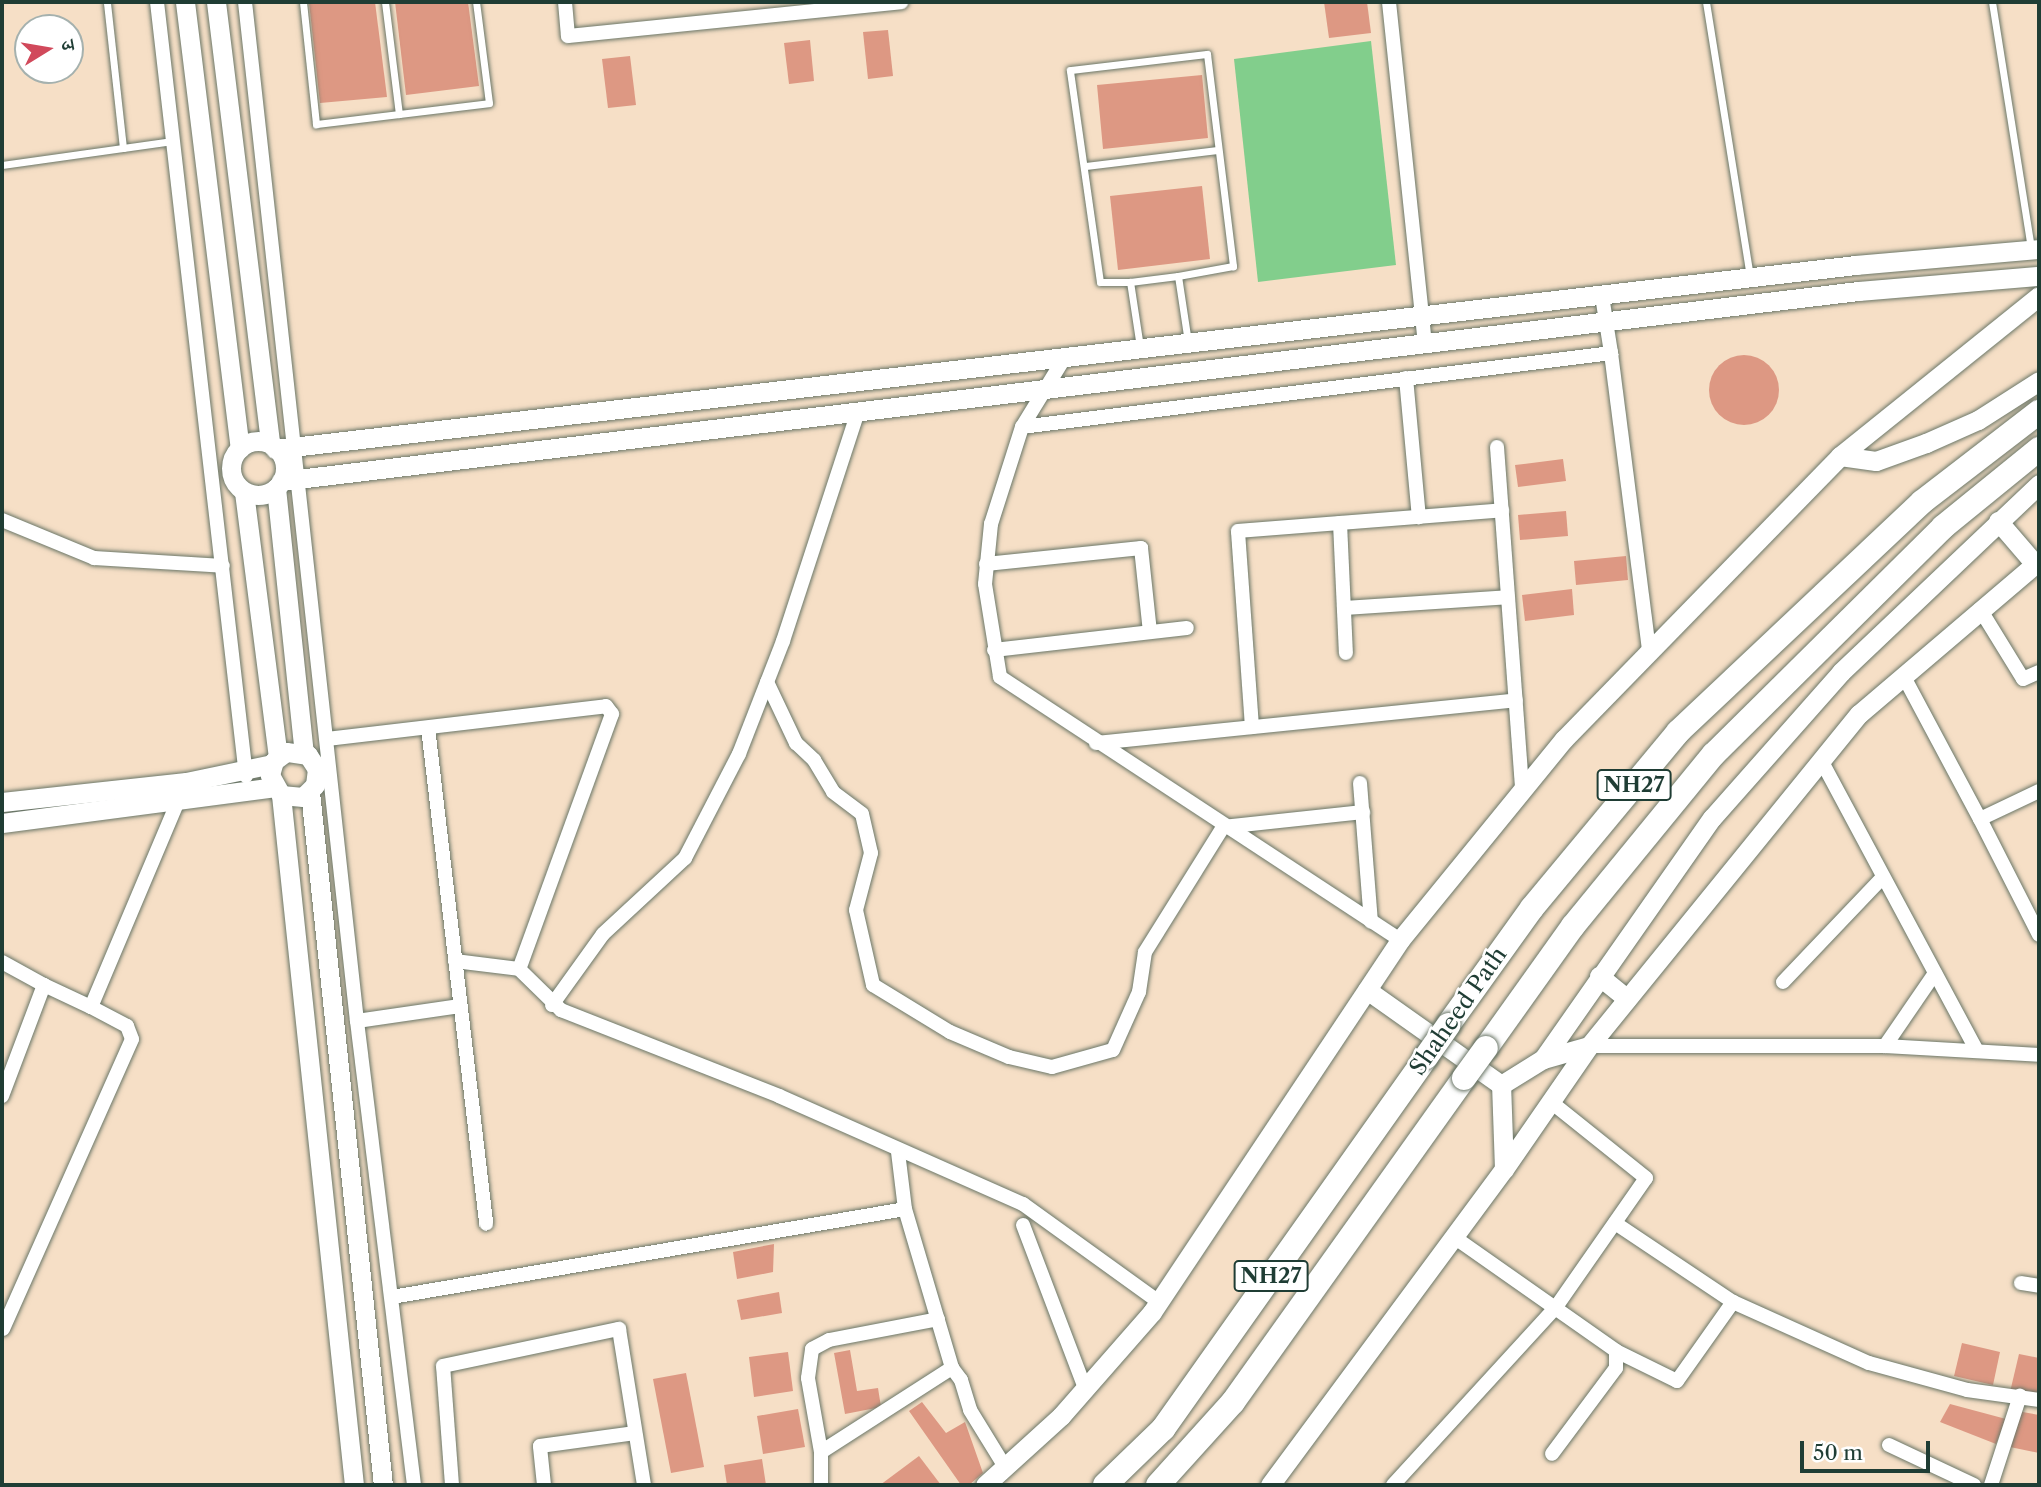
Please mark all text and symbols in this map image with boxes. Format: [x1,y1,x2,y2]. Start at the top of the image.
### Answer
north arrow [14,14,84,84]
text: उ [56,38,80,52]
road number: NH27 [1596,768,1672,802]
street label: Shaheed Path [1404,942,1512,1080]
road number: NH27 [1232,1258,1310,1294]
scale bar [1803,1428,1932,1472]
text: 50 m [1813,1440,1863,1465]

